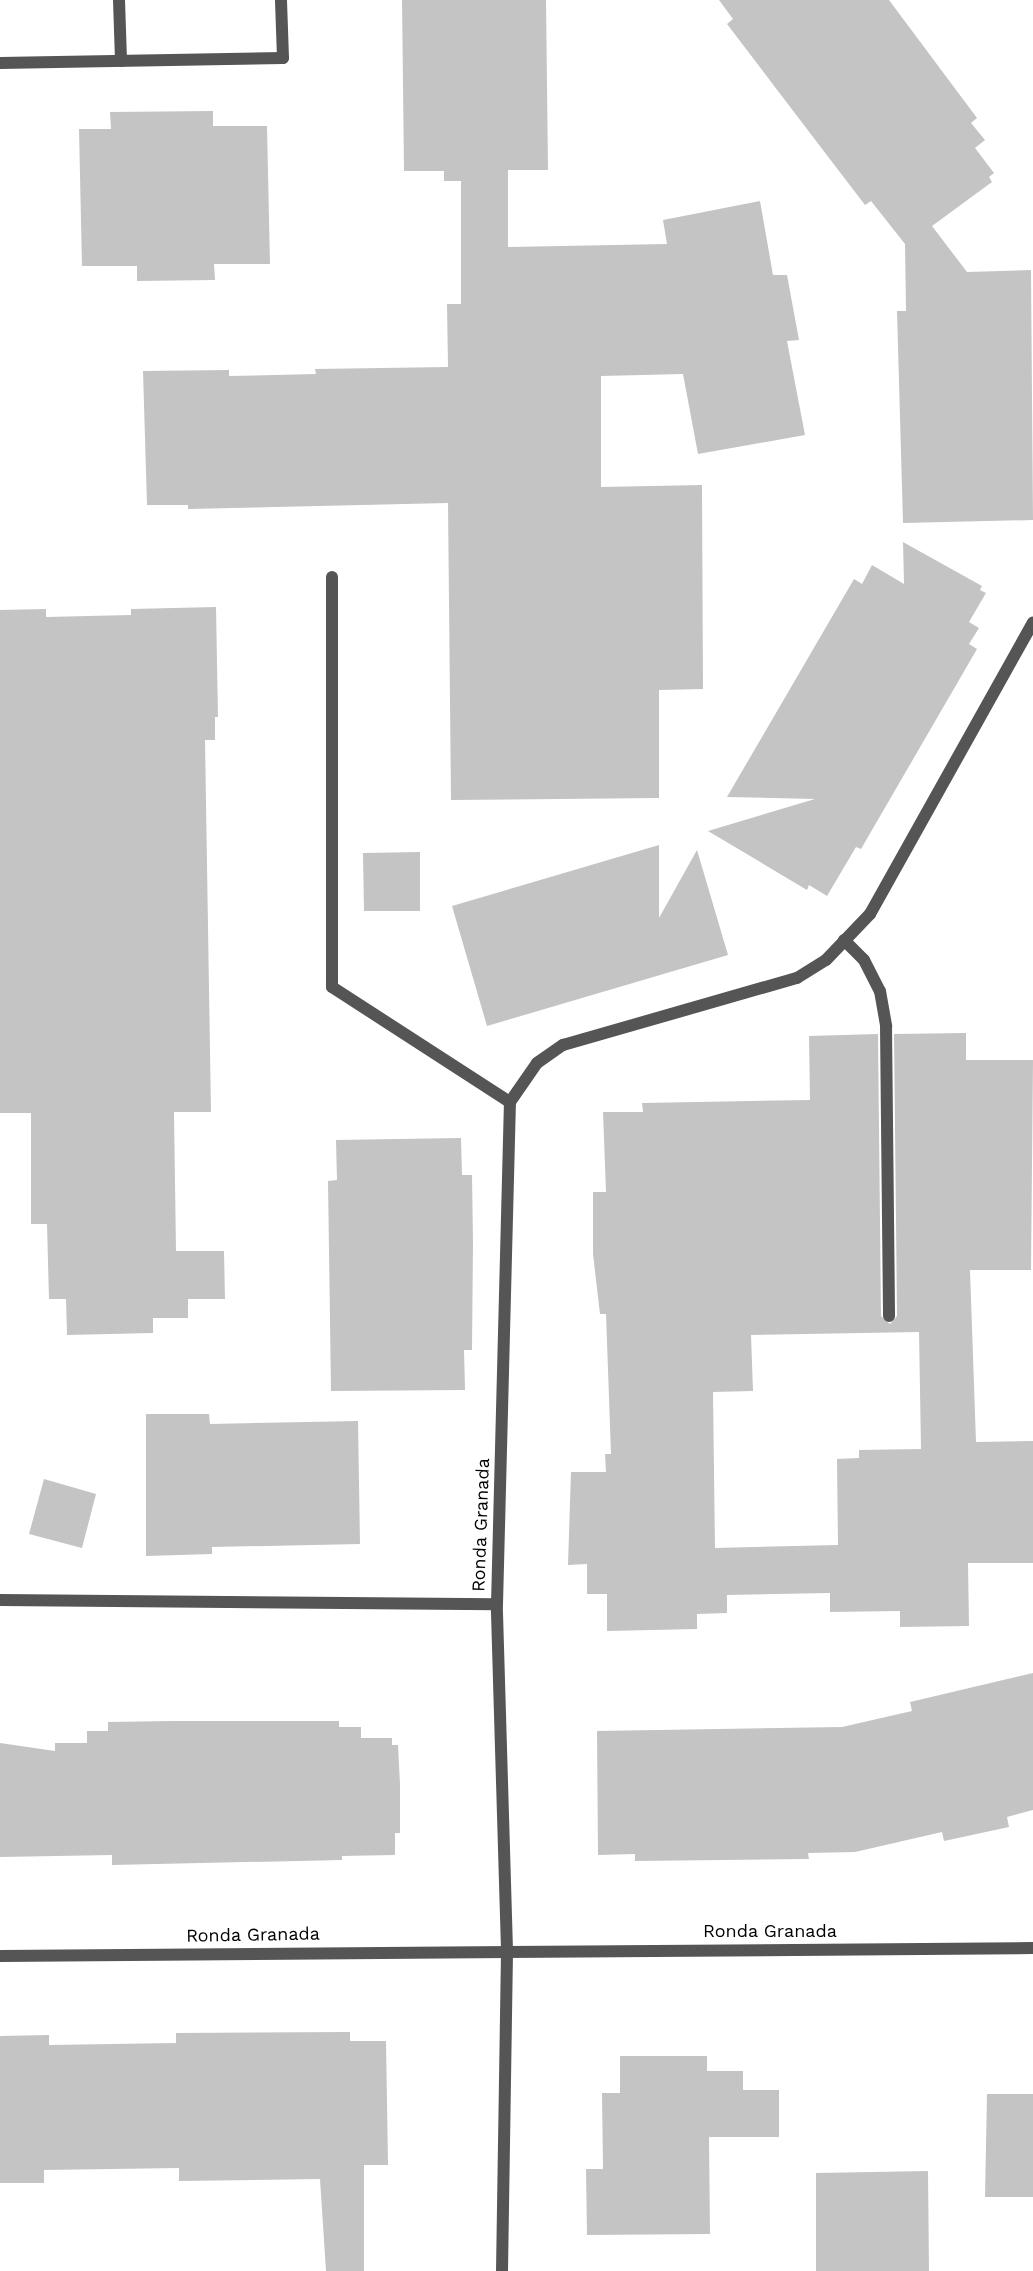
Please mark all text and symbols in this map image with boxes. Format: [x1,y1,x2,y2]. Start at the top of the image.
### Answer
street label: Ronda Granada [468,1457,494,1593]
street label: Ronda Granada [703,1920,837,1942]
street label: Ronda Granada [186,1923,320,1947]

